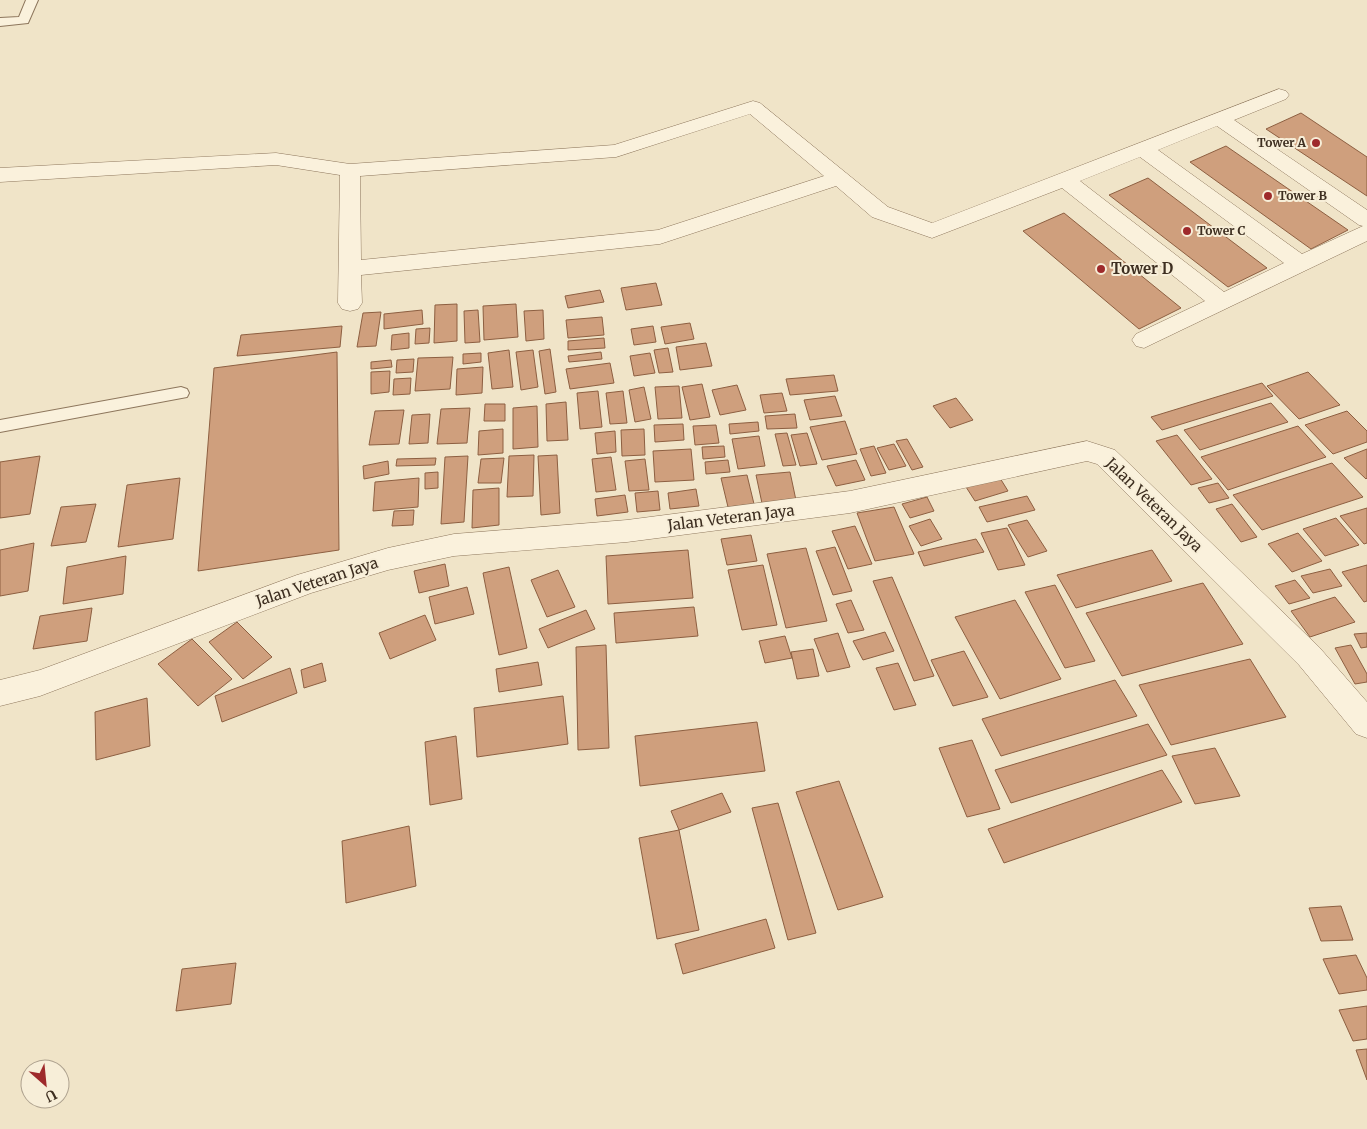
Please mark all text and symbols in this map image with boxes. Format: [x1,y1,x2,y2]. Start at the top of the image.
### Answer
place label: Tower A [1257,135,1307,150]
marker: Tower A [1310,137,1322,149]
place label: Tower B [1278,188,1328,203]
marker: Tower B [1262,190,1274,202]
place label: Tower C [1197,223,1246,238]
marker: Tower C [1181,225,1193,237]
place label: Tower D [1111,259,1173,278]
marker: Tower D [1095,263,1107,275]
street label: Jalan Veteran Jaya [1101,453,1207,556]
street label: Jalan Veteran Jaya [666,500,795,535]
street label: Jalan Veteran Jaya [252,553,380,611]
north arrow [20,1059,70,1109]
text: U [42,1085,60,1106]

